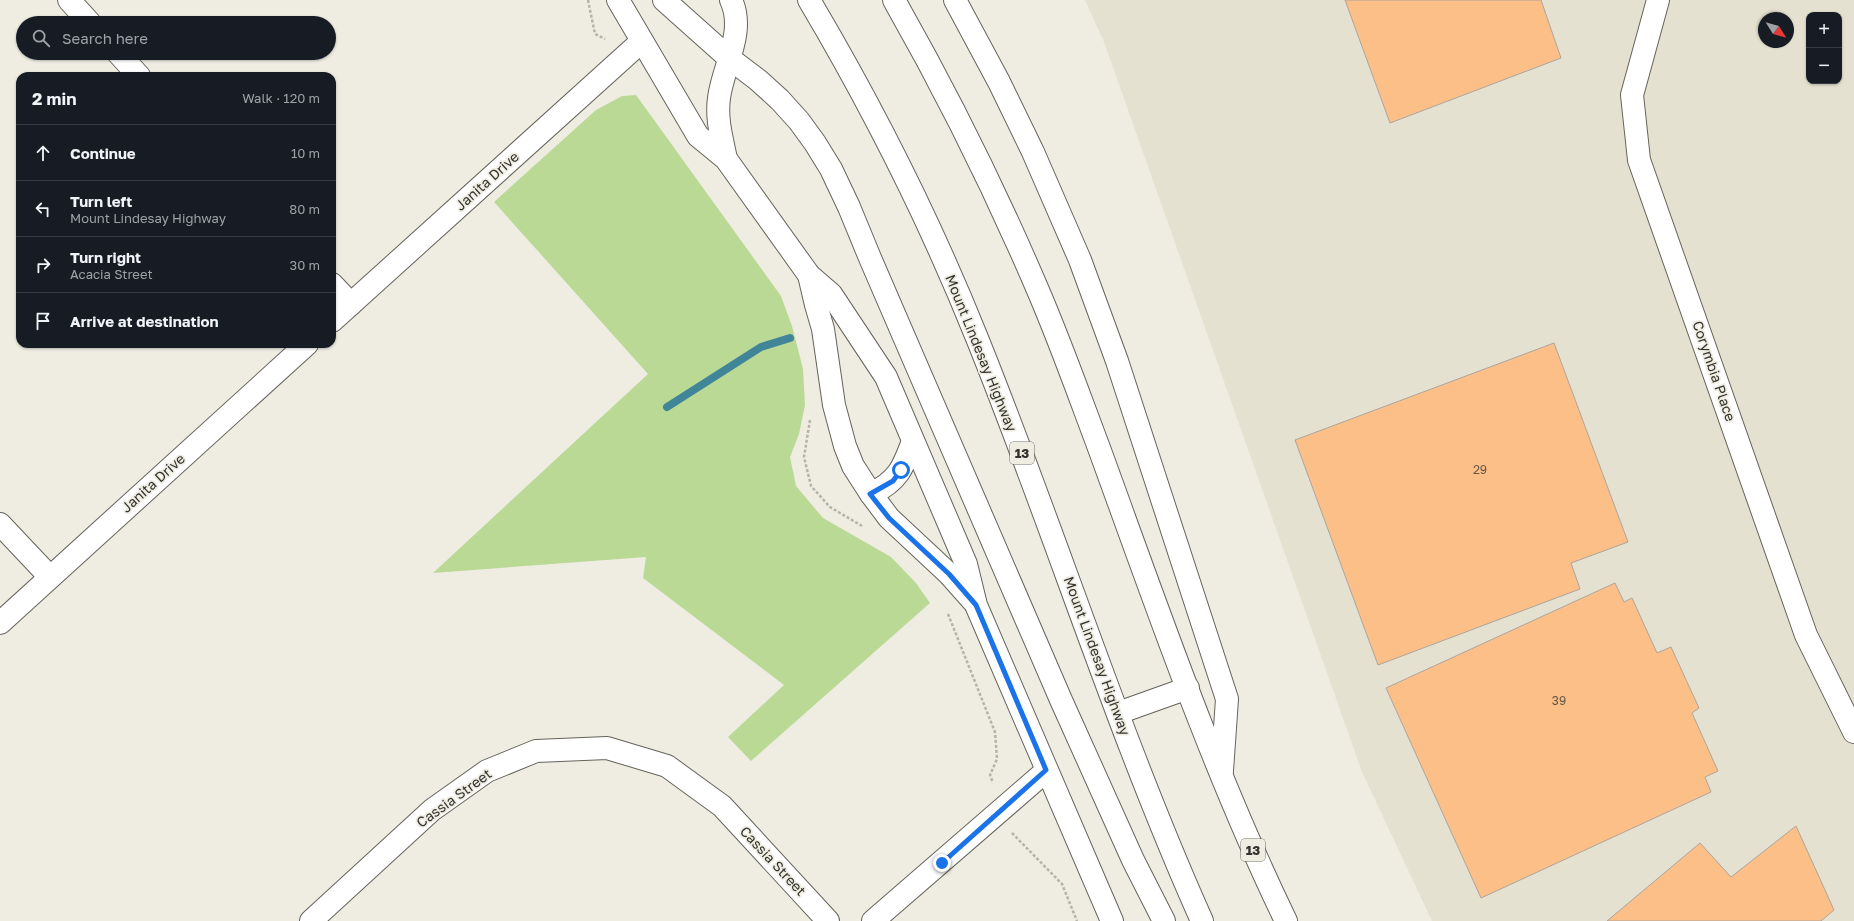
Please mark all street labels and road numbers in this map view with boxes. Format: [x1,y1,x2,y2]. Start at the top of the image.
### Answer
street label: Janita Drive [451,148,522,214]
street label: Mount Lindesay Highway [942,272,1021,434]
street label: Corymbia Place [1689,318,1740,423]
road number: 13 [1010,442,1034,464]
street label: Janita Drive [117,450,188,516]
street label: Mount Lindesay Highway [1061,574,1134,738]
street label: Cassia Street [413,765,495,831]
street label: Cassia Street [737,822,810,899]
road number: 13 [1241,839,1265,861]

